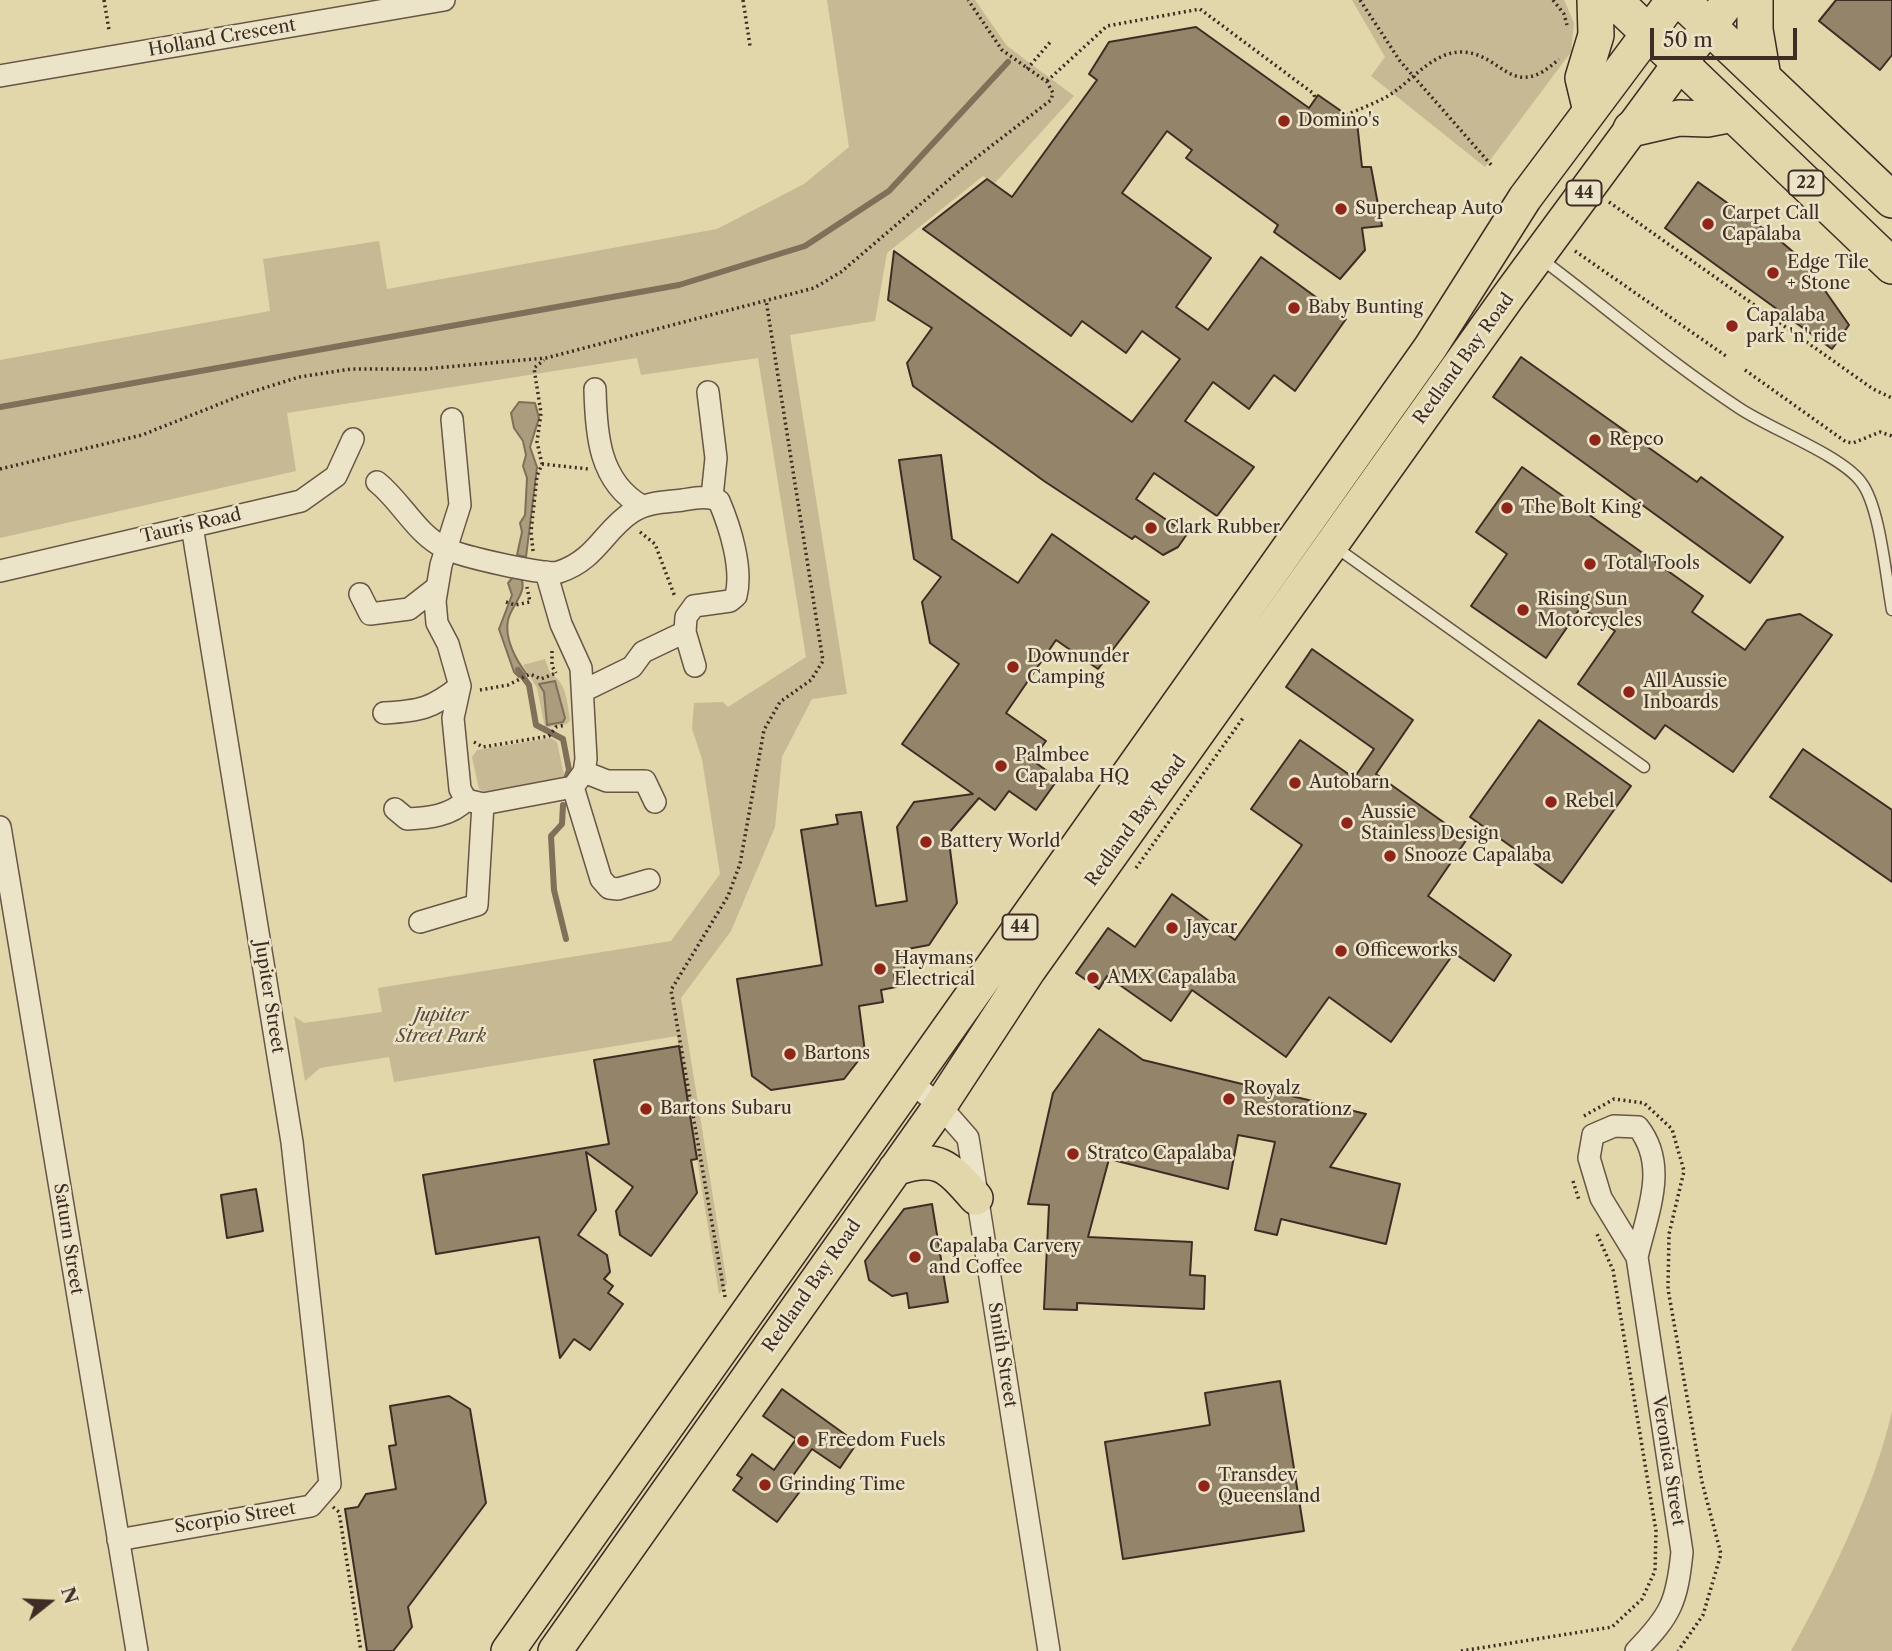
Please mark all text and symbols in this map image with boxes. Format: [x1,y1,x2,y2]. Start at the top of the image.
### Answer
street label: Holland Crescent [146,14,298,62]
scale bar [1654,14,1801,58]
text: 50 m [1663,27,1713,52]
place label: Domino's [1298,110,1379,132]
marker: Domino's [1276,113,1292,129]
road number: 22 [1788,170,1824,196]
road number: 44 [1566,181,1602,206]
place label: Supercheap Auto [1355,198,1503,220]
marker: Supercheap Auto [1333,201,1349,217]
place label: Carpet Call Capalaba [1722,203,1819,246]
marker: Carpet Call Capalaba [1700,216,1716,232]
place label: Edge Tile + Stone [1787,252,1869,294]
marker: Edge Tile + Stone [1765,265,1781,281]
street label: Redland Bay Road [1409,289,1519,429]
place label: Baby Bunting [1308,297,1423,319]
marker: Baby Bunting [1286,300,1302,316]
place label: Capalaba park 'n' ride [1746,305,1847,348]
marker: Capalaba park 'n' ride [1724,318,1740,334]
place label: Repco [1609,429,1664,451]
marker: Repco [1587,432,1603,448]
place label: The Bolt King [1521,497,1641,519]
marker: The Bolt King [1499,500,1515,516]
street label: Tauris Road [139,504,243,548]
place label: Clark Rubber [1165,517,1280,539]
marker: Clark Rubber [1143,520,1159,536]
place label: Total Tools [1604,553,1700,575]
marker: Total Tools [1582,556,1598,572]
place label: Rising Sun Motorcycles [1537,589,1642,632]
marker: Rising Sun Motorcycles [1515,602,1531,618]
place label: Downunder Camping [1027,646,1129,688]
marker: Downunder Camping [1005,659,1021,675]
place label: All Aussie Inboards [1643,671,1727,714]
marker: All Aussie Inboards [1621,684,1637,700]
place label: Palmbee Capalaba HQ [1015,745,1129,788]
street label: Redland Bay Road [1081,751,1191,891]
marker: Palmbee Capalaba HQ [993,758,1009,774]
place label: Autobarn [1309,772,1390,794]
marker: Autobarn [1287,775,1303,791]
place label: Rebel [1565,791,1614,813]
marker: Rebel [1543,794,1559,810]
place label: Aussie Stainless Design [1361,802,1499,844]
marker: Aussie Stainless Design [1339,815,1355,831]
place label: Battery World [940,831,1060,853]
marker: Battery World [918,834,934,850]
place label: Snooze Capalaba [1404,845,1551,867]
marker: Snooze Capalaba [1382,848,1398,864]
road number: 44 [1002,914,1038,939]
place label: Jaycar [1186,917,1237,939]
marker: Jaycar [1164,920,1180,936]
street label: Jupiter Street [249,939,289,1055]
place label: Officeworks [1355,940,1458,962]
marker: Officeworks [1333,943,1349,959]
place label: Haymans Electrical [894,948,975,990]
marker: Haymans Electrical [872,961,888,977]
place label: AMX Capalaba [1107,967,1237,989]
marker: AMX Capalaba [1085,970,1101,986]
park label: Jupiter Street Park [396,1005,486,1048]
place label: Bartons [804,1043,870,1065]
marker: Bartons [782,1046,798,1062]
place label: Royalz Restorationz [1243,1078,1352,1120]
marker: Royalz Restorationz [1221,1091,1237,1107]
place label: Bartons Subaru [660,1098,792,1120]
marker: Bartons Subaru [638,1101,654,1117]
place label: Stratco Capalaba [1087,1143,1232,1165]
marker: Stratco Capalaba [1065,1146,1081,1162]
street label: Saturn Street [49,1182,87,1296]
street label: Redland Bay Road [758,1216,866,1356]
place label: Capalaba Carvery and Coffee [929,1236,1081,1278]
marker: Capalaba Carvery and Coffee [907,1249,923,1265]
street label: Smith Street [983,1301,1021,1409]
street label: Veronica Street [1647,1394,1689,1528]
place label: Freedom Fuels [817,1430,946,1452]
marker: Freedom Fuels [795,1433,811,1449]
place label: Transdev Queensland [1218,1465,1320,1508]
place label: Grinding Time [779,1474,905,1496]
marker: Grinding Time [757,1477,773,1493]
marker: Transdev Queensland [1196,1478,1212,1494]
street label: Scorpio Street [173,1498,297,1538]
north arrow [14,1567,84,1637]
text: N [56,1584,83,1607]

